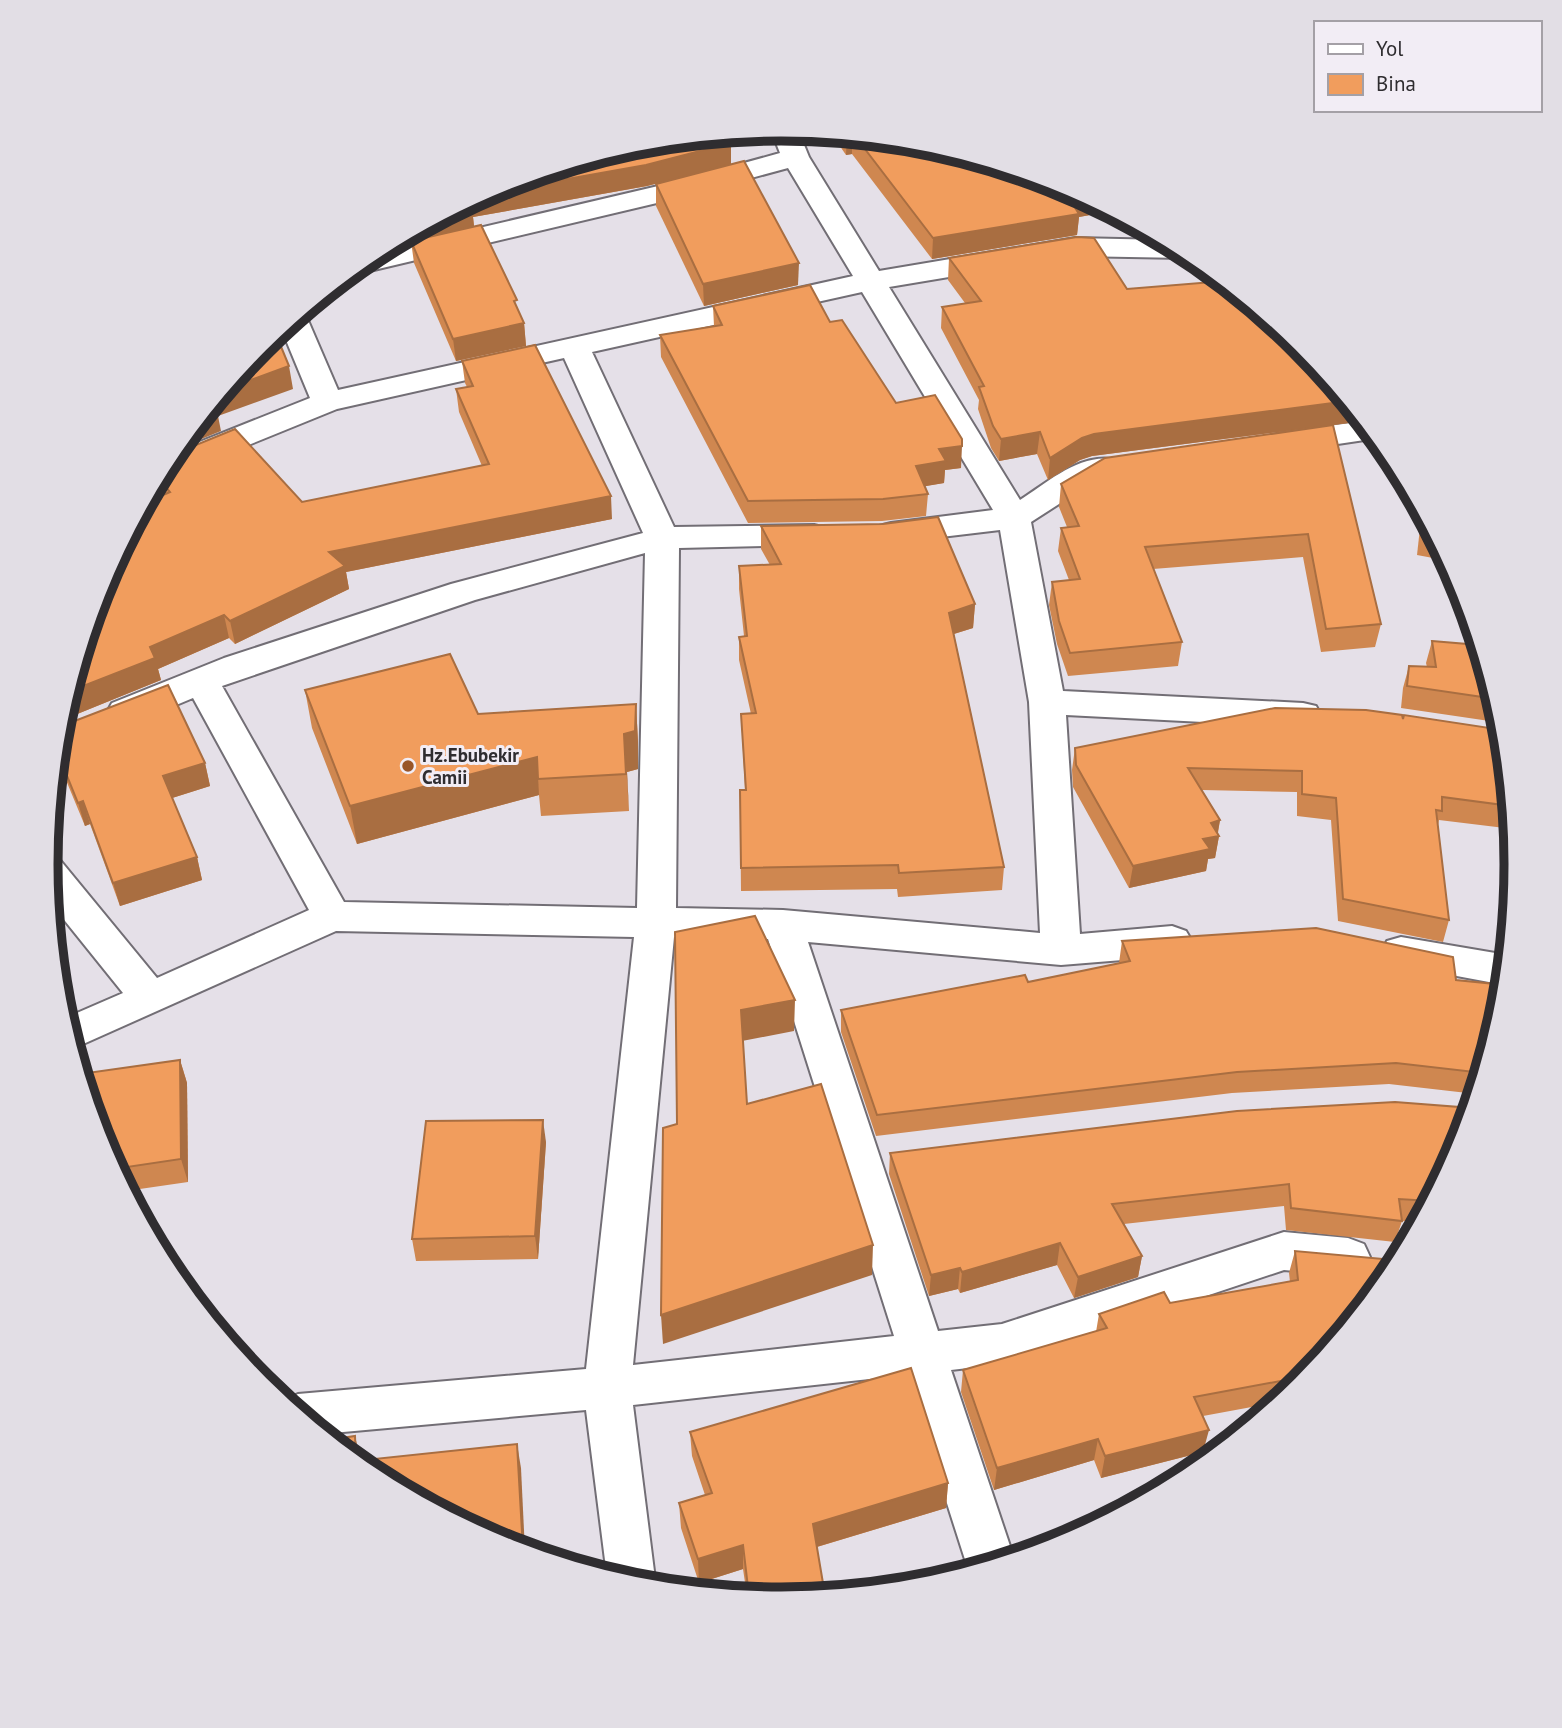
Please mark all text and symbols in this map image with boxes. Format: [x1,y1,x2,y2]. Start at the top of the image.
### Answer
legend [1314,21,1541,112]
text: Yol [1376,35,1403,62]
text: Bina [1376,70,1416,97]
place label: Hz.Ebubekir Camii [422,743,519,789]
marker: Hz.Ebubekir Camii [400,758,416,774]

